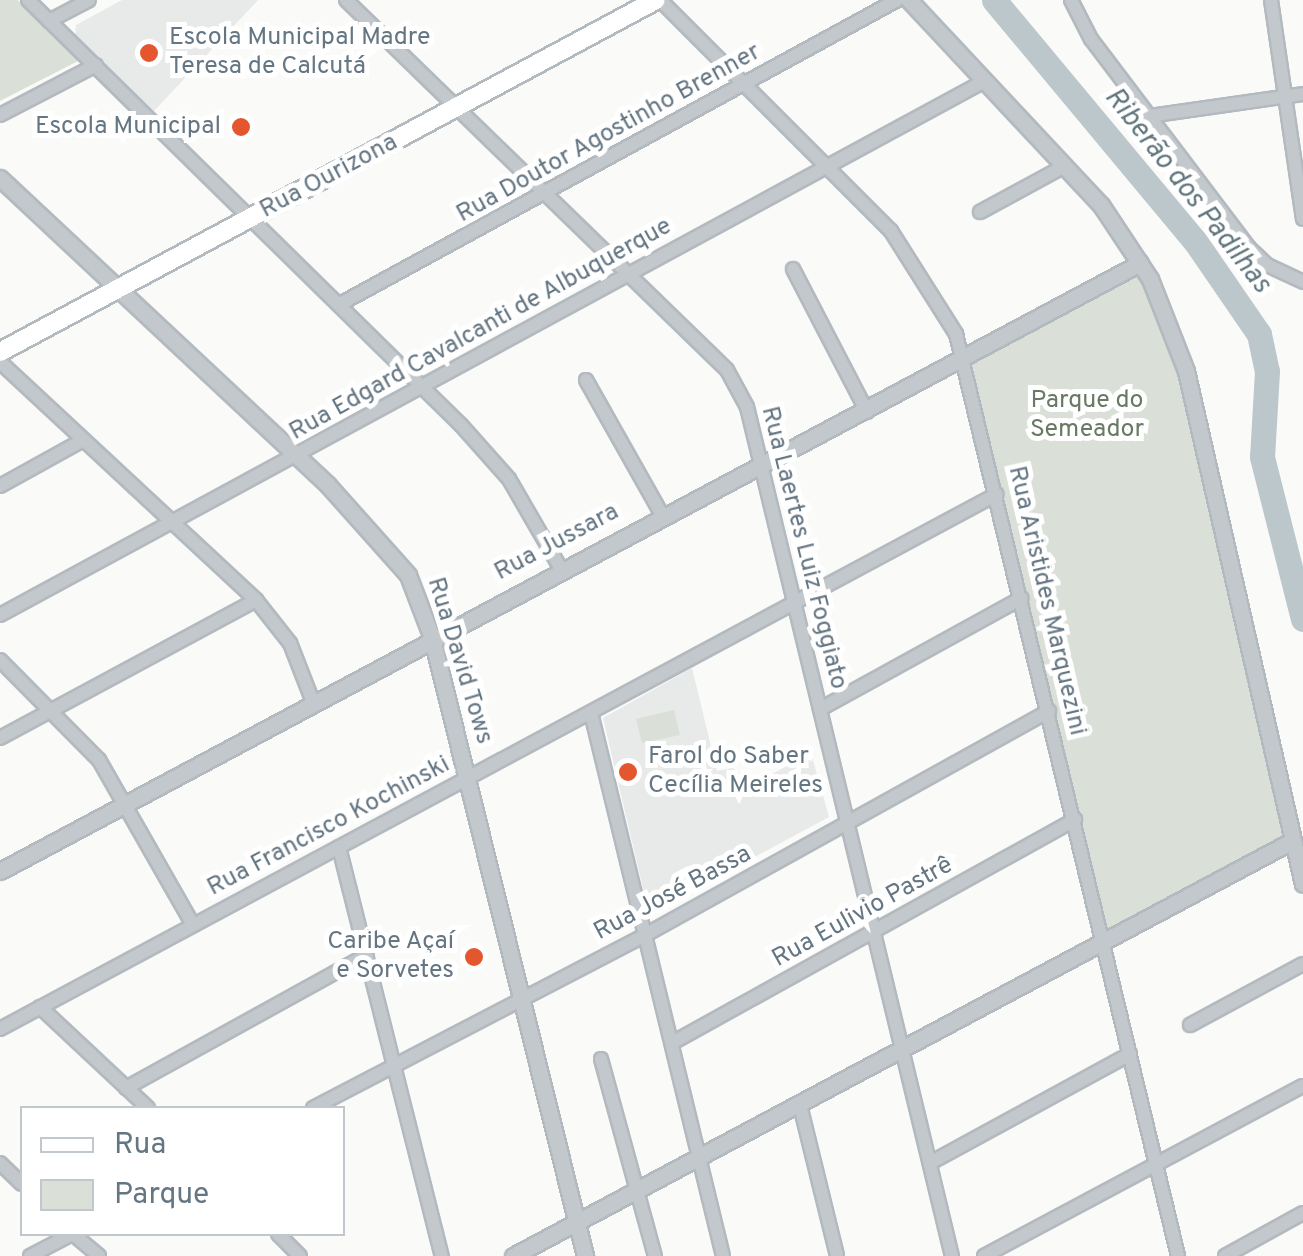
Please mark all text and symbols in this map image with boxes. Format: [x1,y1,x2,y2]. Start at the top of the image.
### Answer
place label: Escola Municipal Madre Teresa de Calcutá [169,24,430,83]
street label: Rua Doutor Agostinho Brenner [451,37,767,231]
marker: Escola Municipal Madre Teresa de Calcutá [138,42,160,64]
water label: Riberão dos Padilhas [1096,82,1278,300]
place label: Escola Municipal [35,112,221,142]
marker: Escola Municipal [230,116,252,138]
street label: Rua Ourizona [255,128,403,226]
street label: Rua Edgard Cavalcanti de Albuquerque [284,212,678,448]
park label: Parque do Semeador [1030,387,1144,446]
street label: Rua Laertes Luiz Foggiato [753,403,853,693]
street label: Rua Aristides Marquezini [1000,463,1092,739]
street label: Rua Jussara [490,498,624,588]
street label: Rua David Tows [419,574,499,748]
place label: Farol do Saber Cecília Meireles [648,743,823,802]
street label: Rua Francisco Kochinski [203,750,455,904]
marker: Farol do Saber Cecília Meireles [617,761,639,783]
street label: Rua José Bassa [589,840,757,948]
street label: Rua Eulivio Pastrê [767,851,959,975]
place label: Caribe Açaí e Sorvetes [326,928,454,987]
marker: Caribe Açaí e Sorvetes [463,946,485,968]
legend [20,1106,345,1236]
text: Rua [114,1127,166,1164]
text: Parque [114,1177,209,1214]

